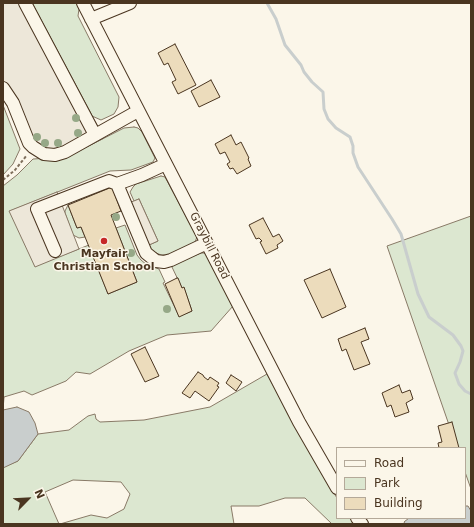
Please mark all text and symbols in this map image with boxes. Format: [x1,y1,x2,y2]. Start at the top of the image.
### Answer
street label: Graybill Road [186,210,232,282]
marker: Mayfair Christian School [99,236,109,246]
place label: Mayfair Christian School [54,247,154,273]
legend [336,447,466,519]
text: Road [374,456,404,470]
text: Park [374,476,400,490]
north arrow [8,479,48,519]
text: N [32,487,47,501]
text: Building [374,496,423,510]

